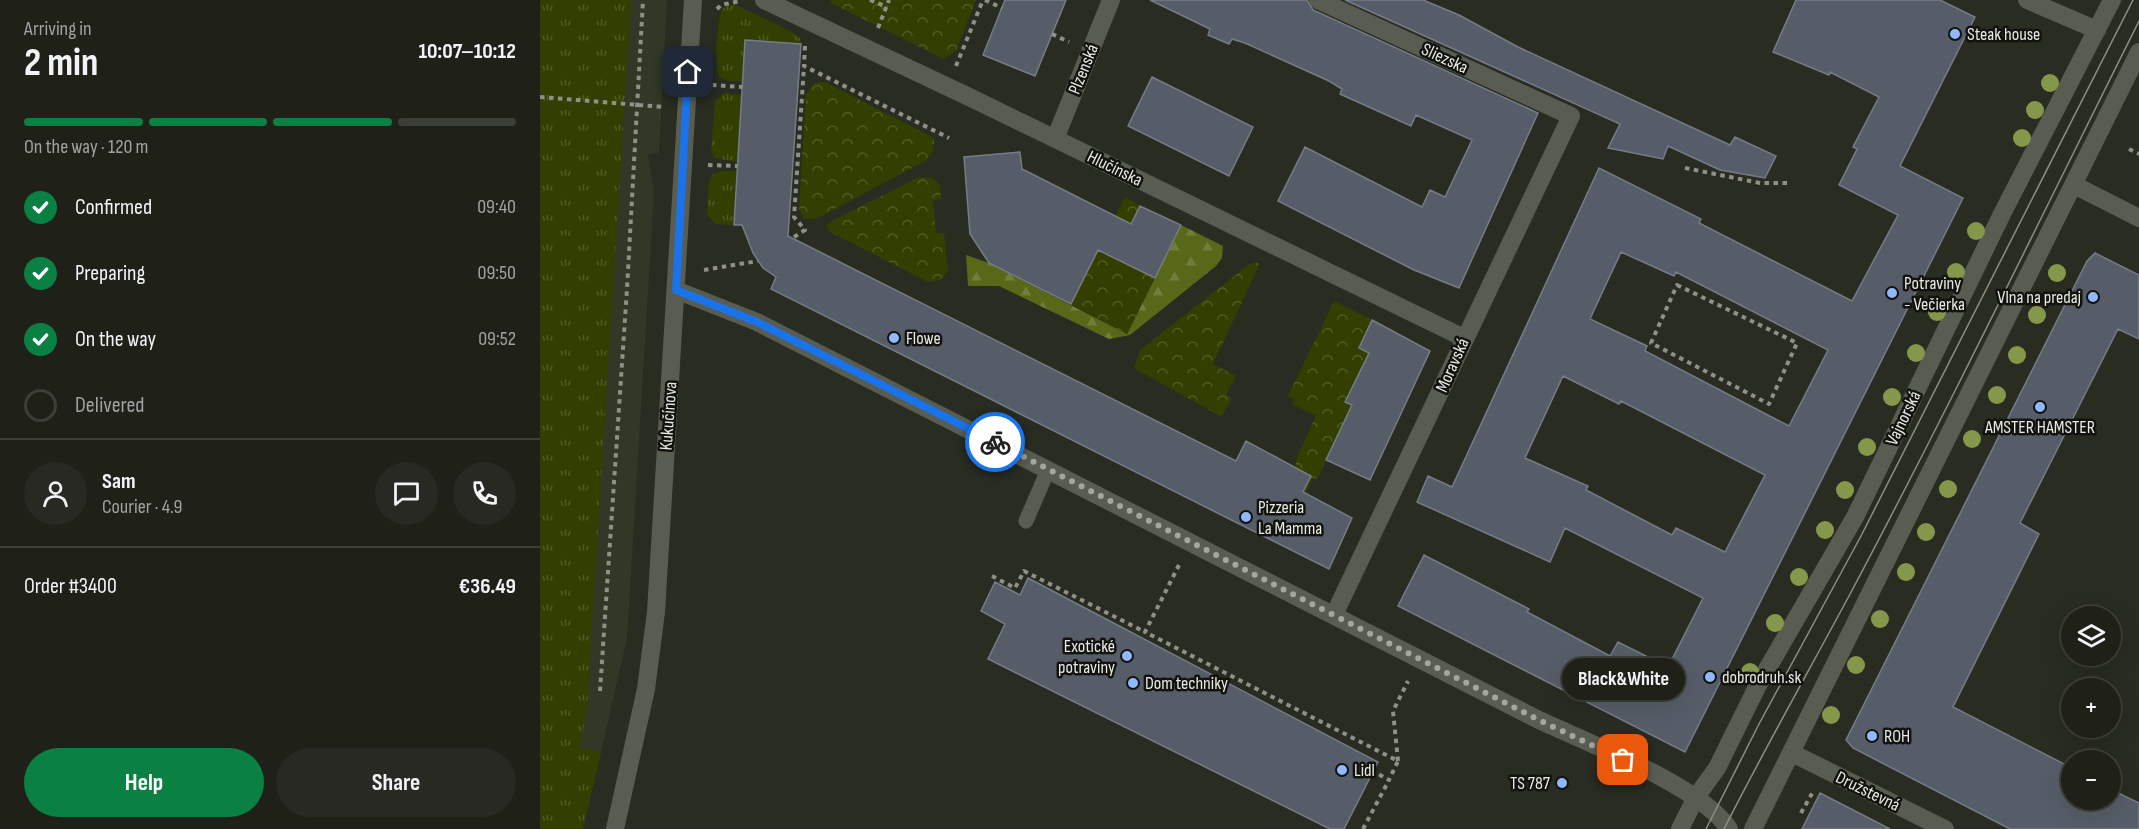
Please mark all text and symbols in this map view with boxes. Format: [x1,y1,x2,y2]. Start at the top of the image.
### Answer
text: Arriving in [24,17,92,41]
place label: Steak house [1967,24,2040,45]
marker: Steak house [1948,27,1962,41]
text: 10:07–10:12 [418,38,516,65]
street label: Sliezska [1418,39,1471,78]
text: 2 min [24,40,98,87]
street label: Plzenská [1064,41,1103,97]
pin [662,46,713,97]
icon: home [671,55,704,88]
text: On the way · 120 m [24,135,148,159]
street label: Hlučínska [1084,146,1146,191]
icon: check [24,191,57,224]
text: Confirmed [75,194,152,221]
text: 09:40 [477,195,516,219]
icon: check [24,257,57,290]
text: Preparing [75,260,145,287]
text: 09:50 [478,261,516,285]
place label: Potraviny - Večierka [1904,273,1965,315]
marker: Potraviny - Večierka [1885,286,1899,300]
place label: Vlna na predaj [1997,287,2081,308]
marker: Vlna na predaj [2086,290,2100,304]
icon: check [24,323,57,356]
text: On the way [75,326,156,353]
text: 09:52 [478,327,516,351]
place label: Flowe [906,328,941,349]
marker: Flowe [887,331,901,345]
street label: Moravská [1431,335,1474,396]
street label: Kukučínova [656,381,681,451]
street label: Vajnorská [1881,387,1926,449]
text: Delivered [75,392,144,419]
marker: AMSTER HAMSTER [2033,400,2047,414]
courier [965,412,1025,472]
place label: AMSTER HAMSTER [1984,417,2095,438]
icon: bike [979,426,1012,459]
button: person [24,462,87,525]
button: chat [375,462,438,525]
button: phone [453,462,516,525]
text: Sam [102,468,136,495]
text: Courier · 4.9 [102,495,182,519]
place label: Pizzeria La Mamma [1258,497,1322,539]
marker: Pizzeria La Mamma [1239,510,1253,524]
text: Order #3400 [24,573,117,600]
text: €36.49 [459,573,516,600]
map controls [2061,606,2121,810]
button: layers [2061,606,2121,666]
place label: Exotické potraviny [1058,636,1115,678]
marker: Exotické potraviny [1120,649,1134,663]
callout: Black&White [1562,658,1684,700]
text: Black&White [1578,667,1669,691]
place label: dobrodruh.sk [1722,667,1802,688]
marker: dobrodruh.sk [1703,670,1717,684]
place label: Dom techniky [1145,673,1228,694]
marker: Dom techniky [1126,676,1140,690]
button: + [2061,678,2121,738]
place label: ROH [1884,726,1910,747]
marker: ROH [1865,729,1879,743]
pin [1597,734,1648,785]
icon: bag [1606,743,1639,776]
button: Help [24,748,264,817]
button: Share [276,748,516,817]
button: − [2061,750,2121,810]
place label: Lidl [1354,760,1375,781]
marker: Lidl [1335,763,1349,777]
street label: Družstevná [1832,767,1903,816]
place label: TS 787 [1510,773,1551,794]
marker: TS 787 [1555,776,1569,790]

